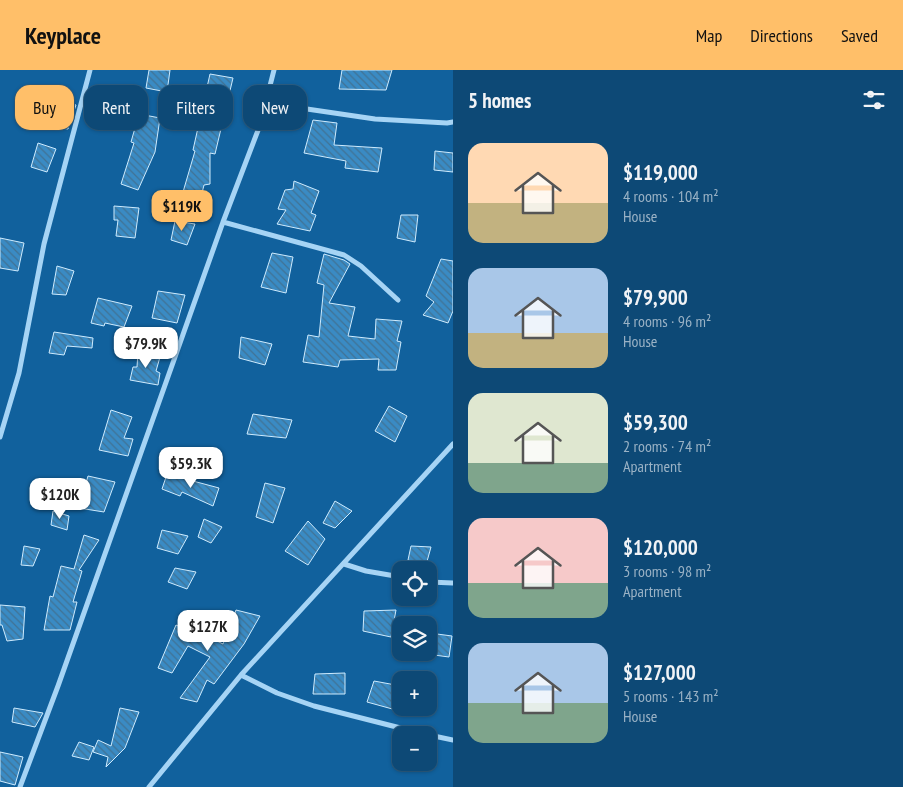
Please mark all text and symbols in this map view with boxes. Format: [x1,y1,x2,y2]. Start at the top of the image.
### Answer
text: Keyplace [25,20,101,51]
text: Map [696,24,722,47]
text: Directions [750,24,813,47]
text: Saved [841,24,878,47]
chip: Buy [15,85,74,130]
chip: Rent [84,85,148,130]
chip: Filters [158,85,233,130]
chip: New [243,85,307,130]
icon: filters [860,86,888,114]
text: 5 homes [468,87,531,114]
text: $119,000 [623,159,698,186]
icon: home [508,163,568,223]
text: 4 rooms · 104 m² [623,186,719,206]
pin: $119K [147,190,217,232]
text: $119K [163,196,201,216]
text: House [623,206,657,226]
text: $79,900 [623,284,688,311]
icon: home [508,288,568,348]
text: 4 rooms · 96 m² [623,311,711,331]
pin: $79.9K [105,326,187,369]
text: House [623,331,657,351]
text: $79.9K [125,333,167,353]
text: $59,300 [623,409,688,436]
icon: home [508,413,568,473]
text: 2 rooms · 74 m² [623,436,711,456]
pin: $59.3K [150,446,232,489]
text: $59.3K [170,453,212,473]
text: Apartment [623,456,682,476]
pin: $120K [25,478,95,520]
text: $120K [41,484,79,504]
text: $120,000 [623,534,698,561]
icon: home [508,538,568,598]
map controls [392,561,437,771]
button: locate [392,561,437,606]
text: 3 rooms · 98 m² [623,561,711,581]
text: Apartment [623,581,682,601]
pin: $127K [173,610,243,652]
text: $127K [189,616,227,636]
button: layers [392,616,437,661]
text: $127,000 [623,659,696,686]
icon: home [508,663,568,723]
button: + [392,671,437,716]
text: 5 rooms · 143 m² [623,686,719,706]
text: House [623,706,657,726]
button: − [392,726,437,771]

